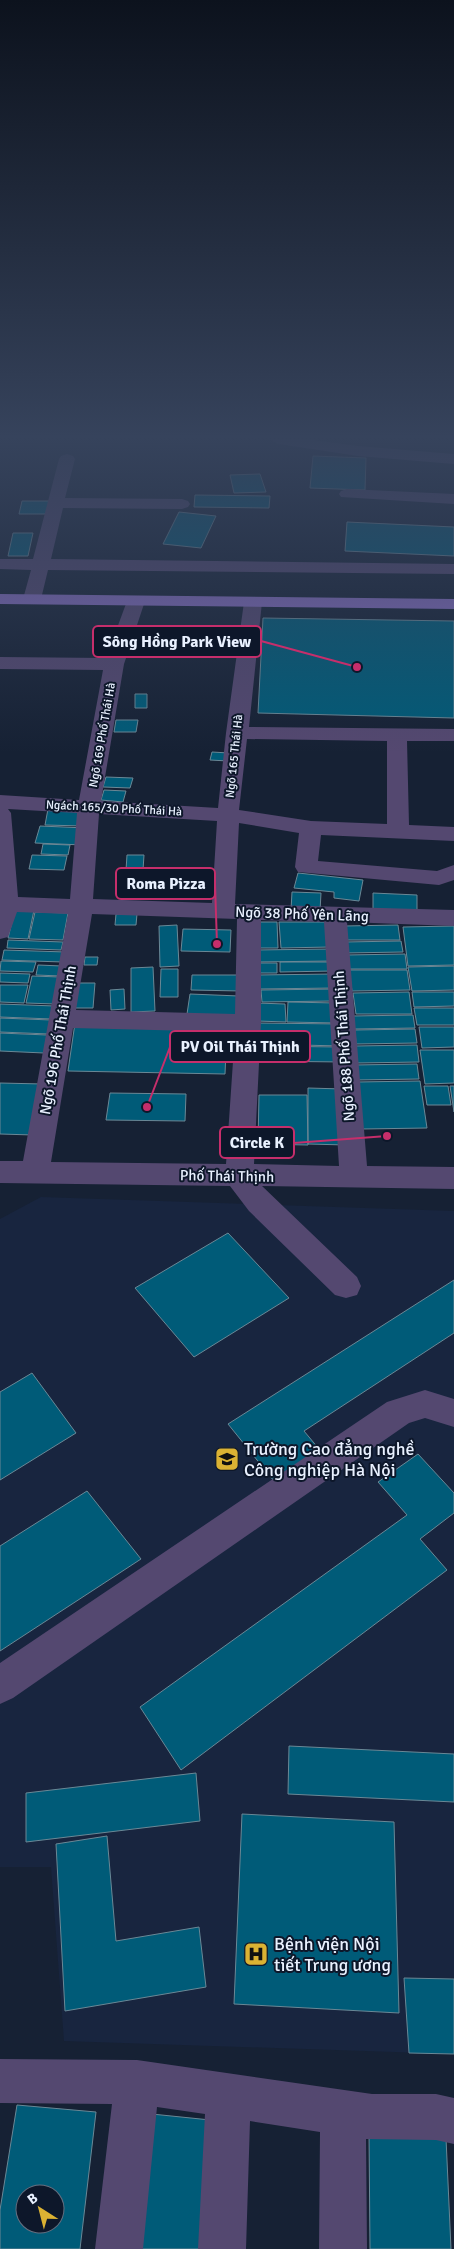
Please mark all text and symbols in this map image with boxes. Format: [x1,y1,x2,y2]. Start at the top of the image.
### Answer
callout: Sông Hồng Park View [93,626,261,657]
text: Sông Hồng Park View [103,632,252,652]
street label: Ngõ 169 Phố Thái Hà [86,681,119,789]
street label: Ngõ 165 Thái Hà [223,713,246,799]
street label: Ngách 165/30 Phố Thái Hà [46,797,182,820]
callout: Roma Pizza [116,868,215,899]
text: Roma Pizza [126,874,206,894]
street label: Ngõ 38 Phố Yên Lãng [235,903,369,925]
street label: Ngõ 196 Phố Thái Thịnh [36,964,80,1116]
street label: Ngõ 188 Phố Thái Thịnh [330,970,358,1122]
callout: PV Oil Thái Thịnh [170,1031,310,1062]
text: PV Oil Thái Thịnh [180,1037,300,1057]
callout: Circle K [220,1127,294,1158]
text: Circle K [230,1133,284,1153]
street label: Phố Thái Thịnh [180,1166,274,1186]
place label: Trường Cao đẳng nghề Công nghiệp Hà Nội [244,1438,414,1481]
school or university icon: Trường Cao đẳng nghề Công nghiệp Hà Nội [214,1446,240,1472]
place label: Bệnh viện Nội tiết Trung ương [274,1933,391,1976]
hospital icon: Bệnh viện Nội tiết Trung ương [243,1941,269,1967]
north arrow [15,2184,65,2234]
text: B [24,2189,41,2208]

